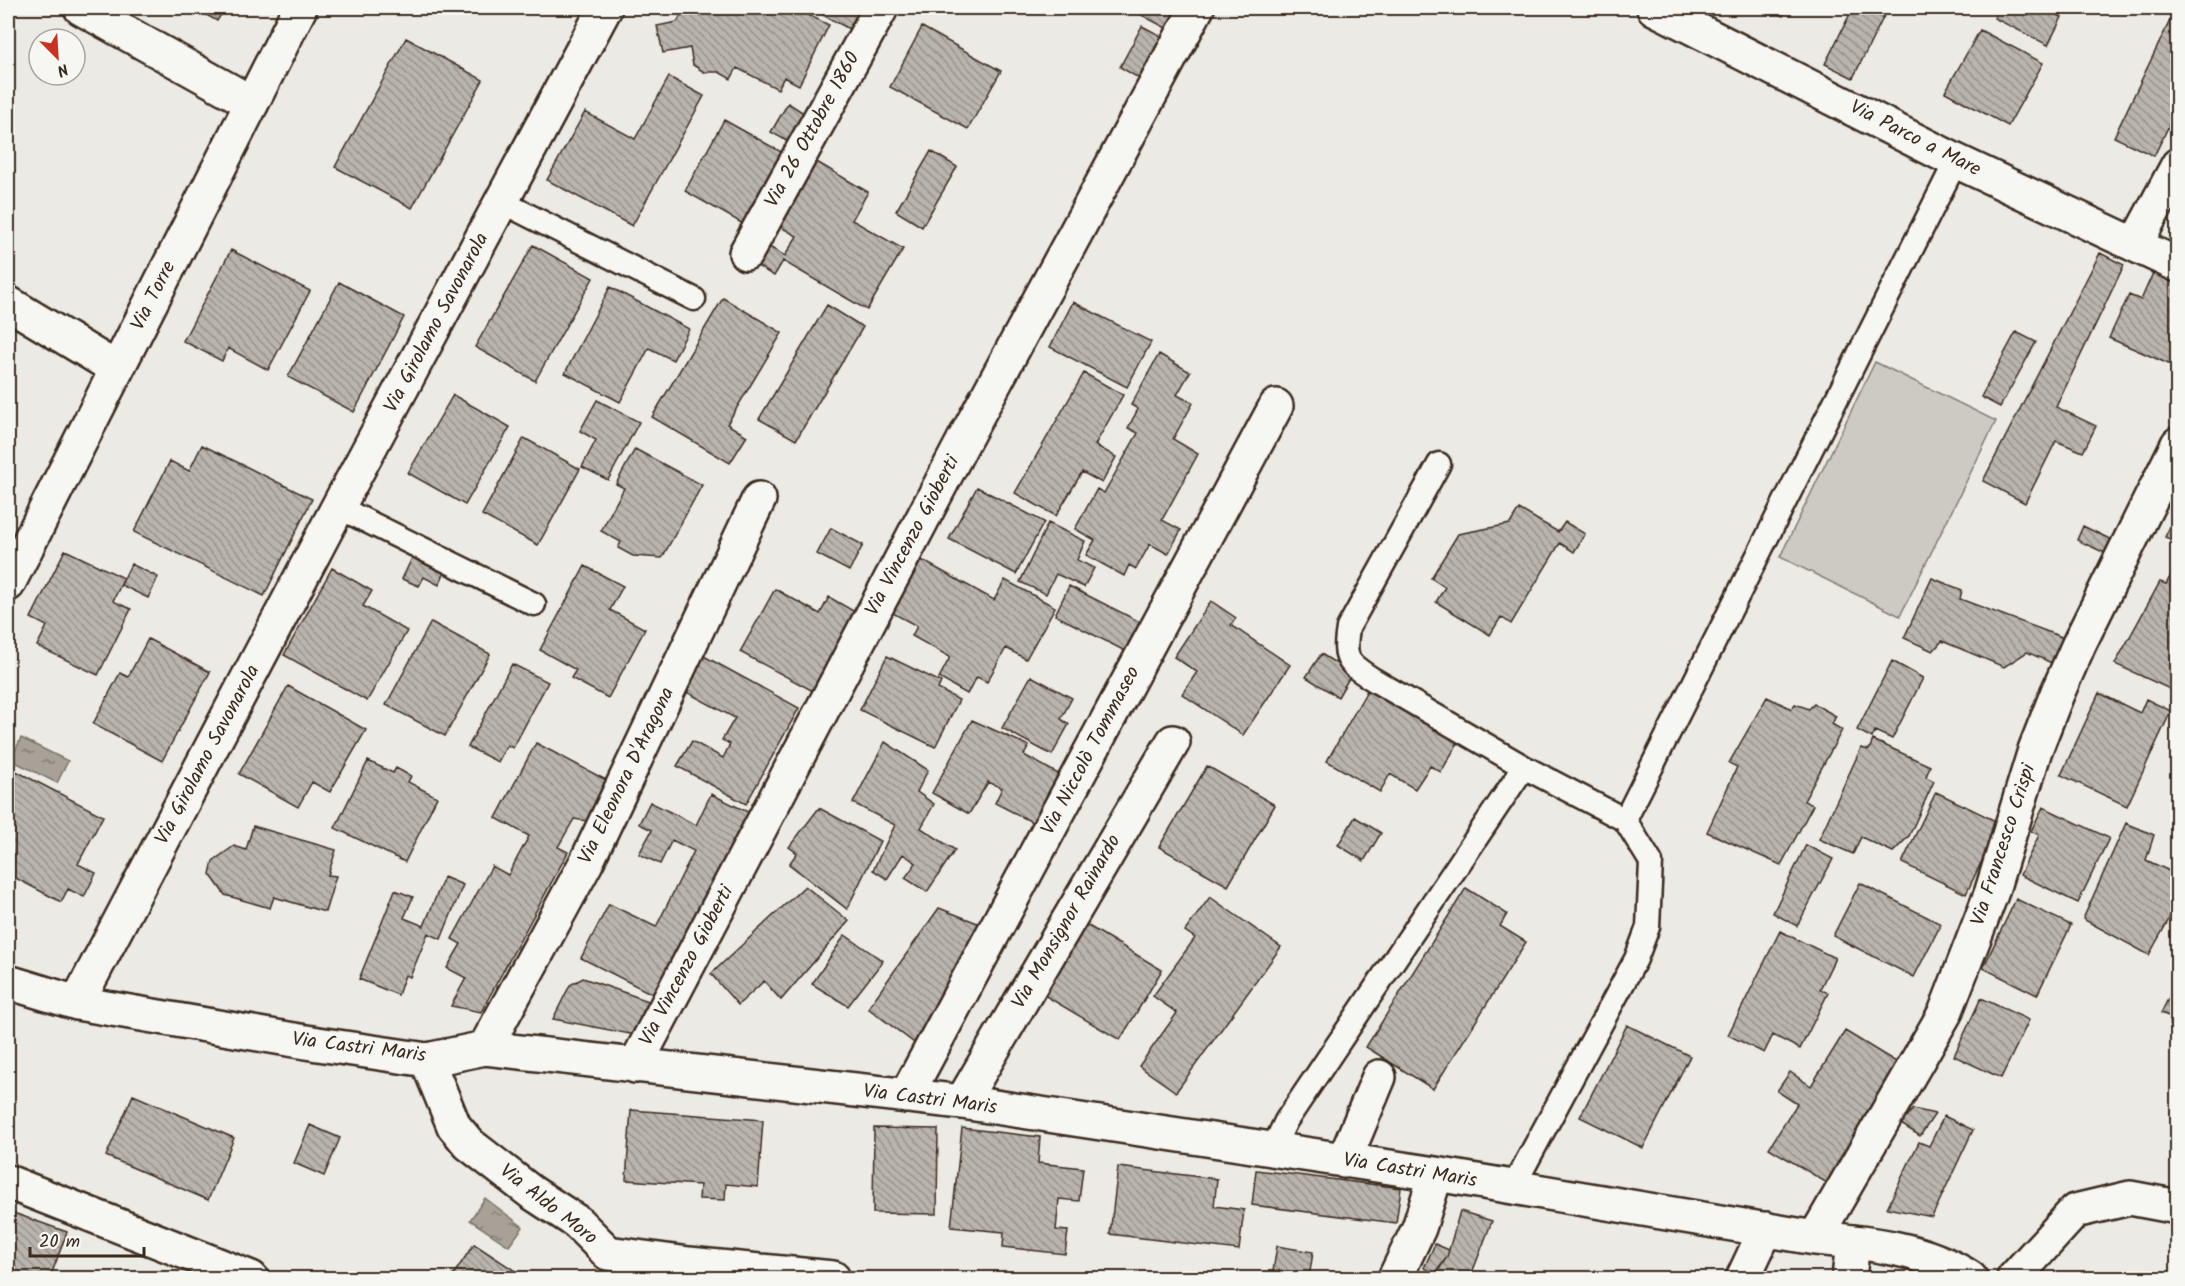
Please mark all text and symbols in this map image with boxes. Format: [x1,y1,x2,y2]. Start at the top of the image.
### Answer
north arrow [27,27,87,87]
street label: Via 26 Ottobre 1860 [757,46,869,214]
text: N [53,56,72,83]
street label: Via Parco a Mare [1844,92,1986,186]
street label: Via Girolamo Savonarola [376,227,498,419]
street label: Via Torre [123,255,185,337]
street label: Via Vincenzo Gioberti [857,449,969,622]
street label: Via Girolamo Savonarola [147,659,269,851]
street label: Via Niccolò Tommaseo [1033,661,1149,841]
street label: Via Eleonora D'Aragona [570,682,684,870]
street label: Via Francesco Crispi [1963,759,2046,930]
street label: Via Monsignor Rainardo [1004,829,1130,1015]
street label: Via Vincenzo Gioberti [631,879,743,1052]
street label: Via Castri Maris [290,1024,428,1072]
street label: Via Castri Maris [861,1076,999,1124]
street label: Via Castri Maris [1341,1145,1480,1197]
street label: Via Aldo Moro [492,1156,604,1254]
scale bar [30,1220,144,1258]
text: 20 m [39,1228,80,1257]

